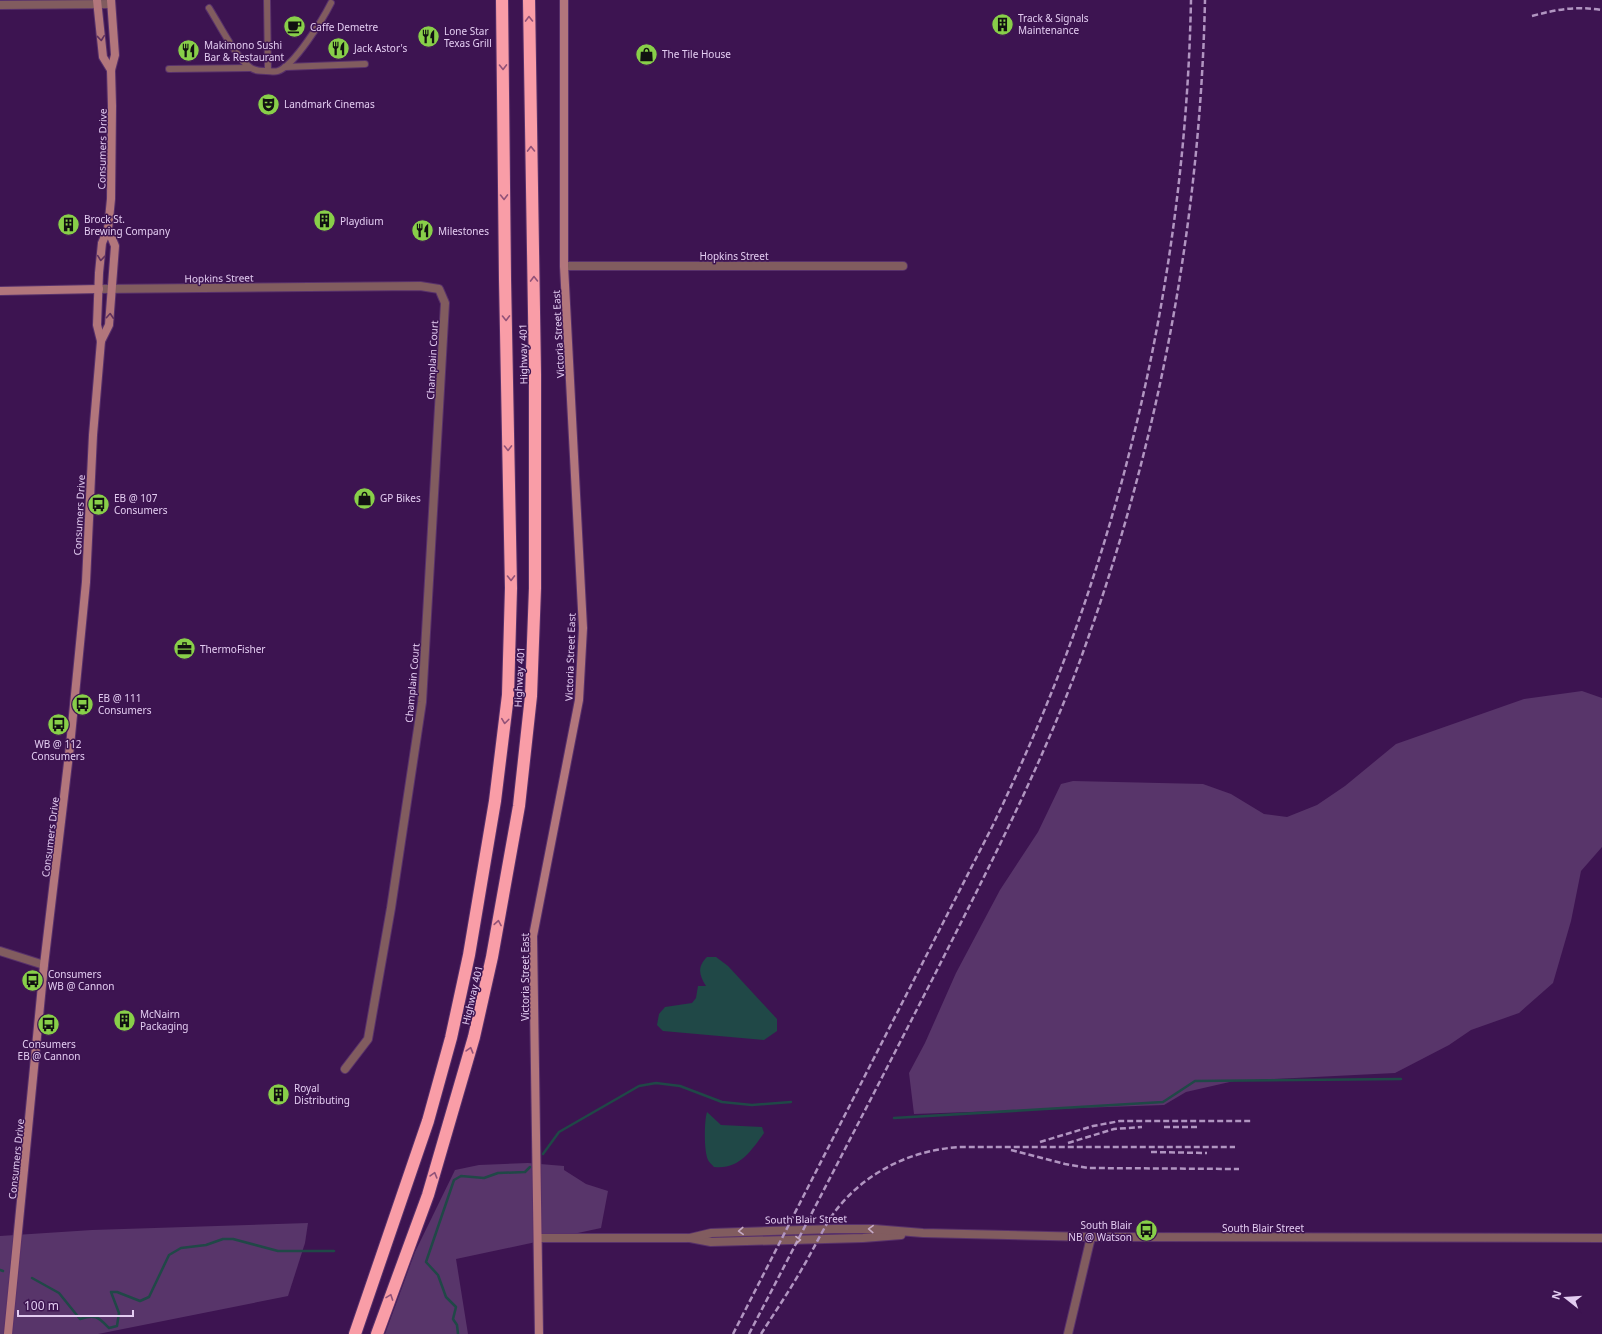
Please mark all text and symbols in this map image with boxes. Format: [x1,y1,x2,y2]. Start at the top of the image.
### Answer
building icon: Track & Signals Maintenance [989,11,1015,37]
place label: Track & Signals Maintenance [1018,11,1089,37]
cafe icon: Caffe Demetre [281,14,307,40]
one-way arrow [525,16,533,22]
place label: Caffe Demetre [310,20,379,34]
restaurant icon: Lone Star Texas Grill [416,24,442,50]
place label: Lone Star Texas Grill [444,24,492,50]
one-way arrow [96,35,105,41]
restaurant icon: Jack Astor's [326,35,352,61]
restaurant icon: Makimono Sushi Bar & Restaurant [176,38,202,64]
place label: Makimono Sushi Bar & Restaurant [204,38,285,64]
place label: Jack Astor's [353,41,407,55]
shop icon: The Tile House [634,41,660,67]
place label: The Tile House [662,47,731,61]
one-way arrow [499,64,507,70]
theatre icon: Landmark Cinemas [256,91,282,117]
place label: Landmark Cinemas [284,97,375,111]
street label: Consumers Drive [94,108,110,189]
one-way arrow [527,146,536,152]
one-way arrow [500,194,508,200]
building icon: Playdium [312,208,338,234]
building icon: Brock St. Brewing Company [56,212,82,238]
place label: Brock St. Brewing Company [84,212,171,238]
place label: Playdium [340,214,384,228]
restaurant icon: Milestones [410,218,436,244]
place label: Milestones [438,224,489,238]
street label: Hopkins Street [699,249,769,263]
one-way arrow [97,255,106,261]
street label: Hopkins Street [184,270,254,286]
one-way arrow [530,276,538,282]
street label: Victoria Street East [549,289,567,378]
one-way arrow [105,313,114,319]
one-way arrow [502,315,510,321]
street label: Champlain Court [423,320,441,400]
street label: Highway 401 [515,324,531,384]
one-way arrow [504,445,512,451]
street label: Consumers Drive [70,474,88,556]
shop icon: GP Bikes [352,485,378,511]
bus stop icon: EB @ 107 Consumers [86,491,112,517]
place label: EB @ 107 Consumers [114,491,168,517]
place label: GP Bikes [380,491,421,505]
one-way arrow [507,575,515,581]
street label: Victoria Street East [561,612,579,701]
office icon: ThermoFisher [171,636,197,662]
place label: ThermoFisher [200,642,265,656]
street label: Champlain Court [402,642,422,723]
street label: Highway 401 [510,646,528,708]
bus stop icon: EB @ 111 Consumers [70,691,96,717]
place label: EB @ 111 Consumers [98,691,152,717]
bus stop icon: WB @ 112 Consumers [45,711,71,737]
one-way arrow [501,718,510,724]
place label: WB @ 112 Consumers [31,737,85,763]
street label: Consumers Drive [38,796,62,878]
one-way arrow [494,920,502,927]
street label: Victoria Street East [518,933,532,1021]
street label: Highway 401 [458,964,486,1026]
bus stop icon: Consumers WB @ Cannon [19,967,45,993]
place label: Consumers WB @ Cannon [48,967,115,993]
building icon: McNairn Packaging [112,1007,138,1033]
place label: McNairn Packaging [140,1007,188,1033]
bus stop icon: Consumers EB @ Cannon [36,1011,62,1037]
place label: Consumers EB @ Cannon [18,1037,80,1063]
one-way arrow [465,1047,474,1054]
building icon: Royal Distributing [265,1081,291,1107]
place label: Royal Distributing [294,1081,350,1107]
street label: Consumers Drive [5,1118,27,1200]
one-way arrow [429,1172,438,1179]
street label: South Blair Street [765,1211,848,1227]
place label: South Blair NB @ Watson [1068,1218,1132,1244]
bus stop icon: South Blair NB @ Watson [1134,1218,1160,1244]
street label: South Blair Street [1222,1221,1304,1235]
one-way arrow [868,1225,874,1233]
one-way arrow [738,1227,744,1235]
one-way arrow [795,1236,801,1244]
north arrow [1546,1278,1586,1318]
text: N [1547,1288,1564,1301]
scale bar [18,1292,133,1318]
one-way arrow [385,1294,394,1301]
text: 100 m [24,1297,59,1314]

